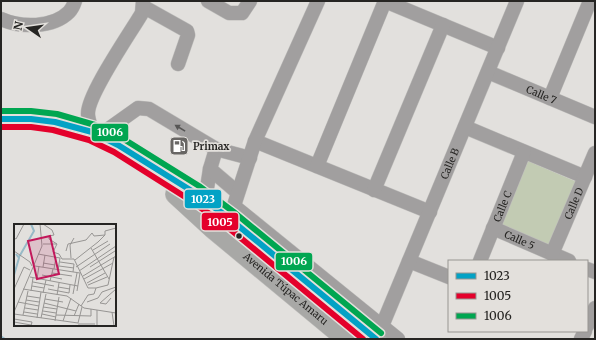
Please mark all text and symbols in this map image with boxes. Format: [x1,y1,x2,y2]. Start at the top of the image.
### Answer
north arrow [8,8,48,48]
text: N [10,20,26,32]
street label: Calle 7 [524,83,559,107]
line badge: 1006 [91,123,129,142]
one-way arrow [174,124,186,131]
text: 1006 [97,125,123,139]
fuel station icon: Primax [168,135,190,157]
place label: Primax [193,140,230,153]
street label: Calle B [438,146,462,181]
street label: Calle D [561,185,587,221]
line badge: 1023 [184,189,222,209]
street label: Calle C [490,189,515,224]
text: 1023 [191,192,215,206]
line badge: 1005 [201,212,239,231]
text: 1005 [207,215,233,229]
inset map [14,224,116,326]
street label: Calle 5 [502,228,537,252]
unlabelled marker [234,231,244,241]
street label: Avenida Túpac Amaru [240,249,331,328]
line badge: 1006 [275,252,313,271]
text: 1006 [281,254,307,268]
legend [448,260,588,332]
text: 1023 [484,268,510,283]
text: 1005 [484,288,511,303]
text: 1006 [484,308,512,323]

